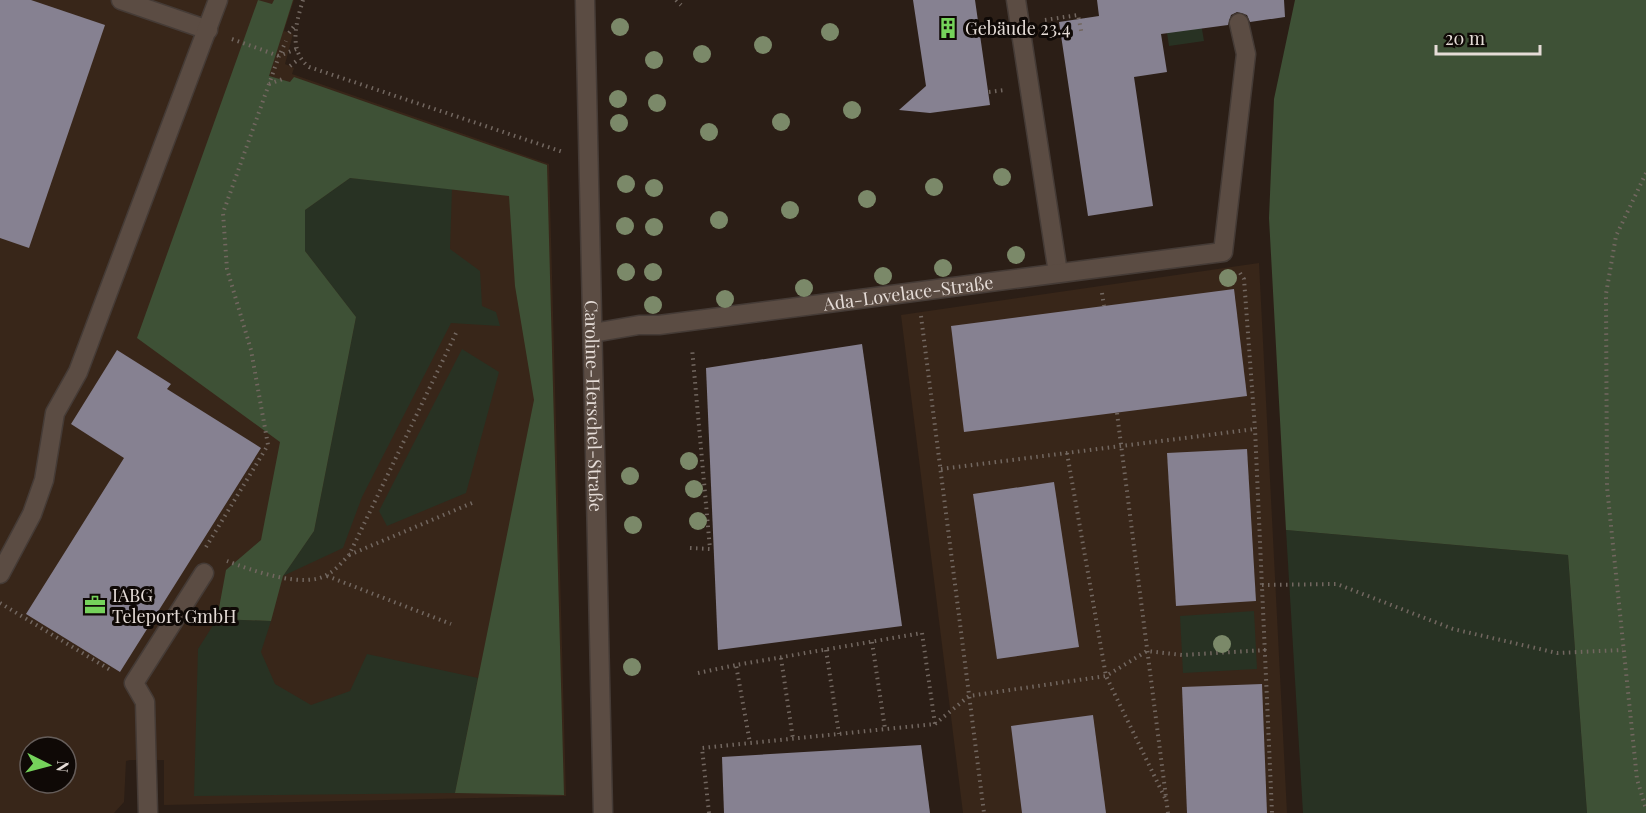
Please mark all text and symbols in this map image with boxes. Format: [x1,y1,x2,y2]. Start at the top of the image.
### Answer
building icon: Gebäude 23.4 [936,16,960,40]
place label: Gebäude 23.4 [965,16,1071,40]
scale bar [1436,18,1540,56]
text: 20 m [1445,26,1485,50]
street label: Ada-Lovelace-Straße [821,270,995,316]
street label: Caroline-Herschel-Straße [580,300,608,512]
place label: IABG Teleport GmbH [112,583,237,628]
office icon: IABG Teleport GmbH [83,593,107,617]
north arrow [18,735,78,795]
text: N [52,760,74,774]

